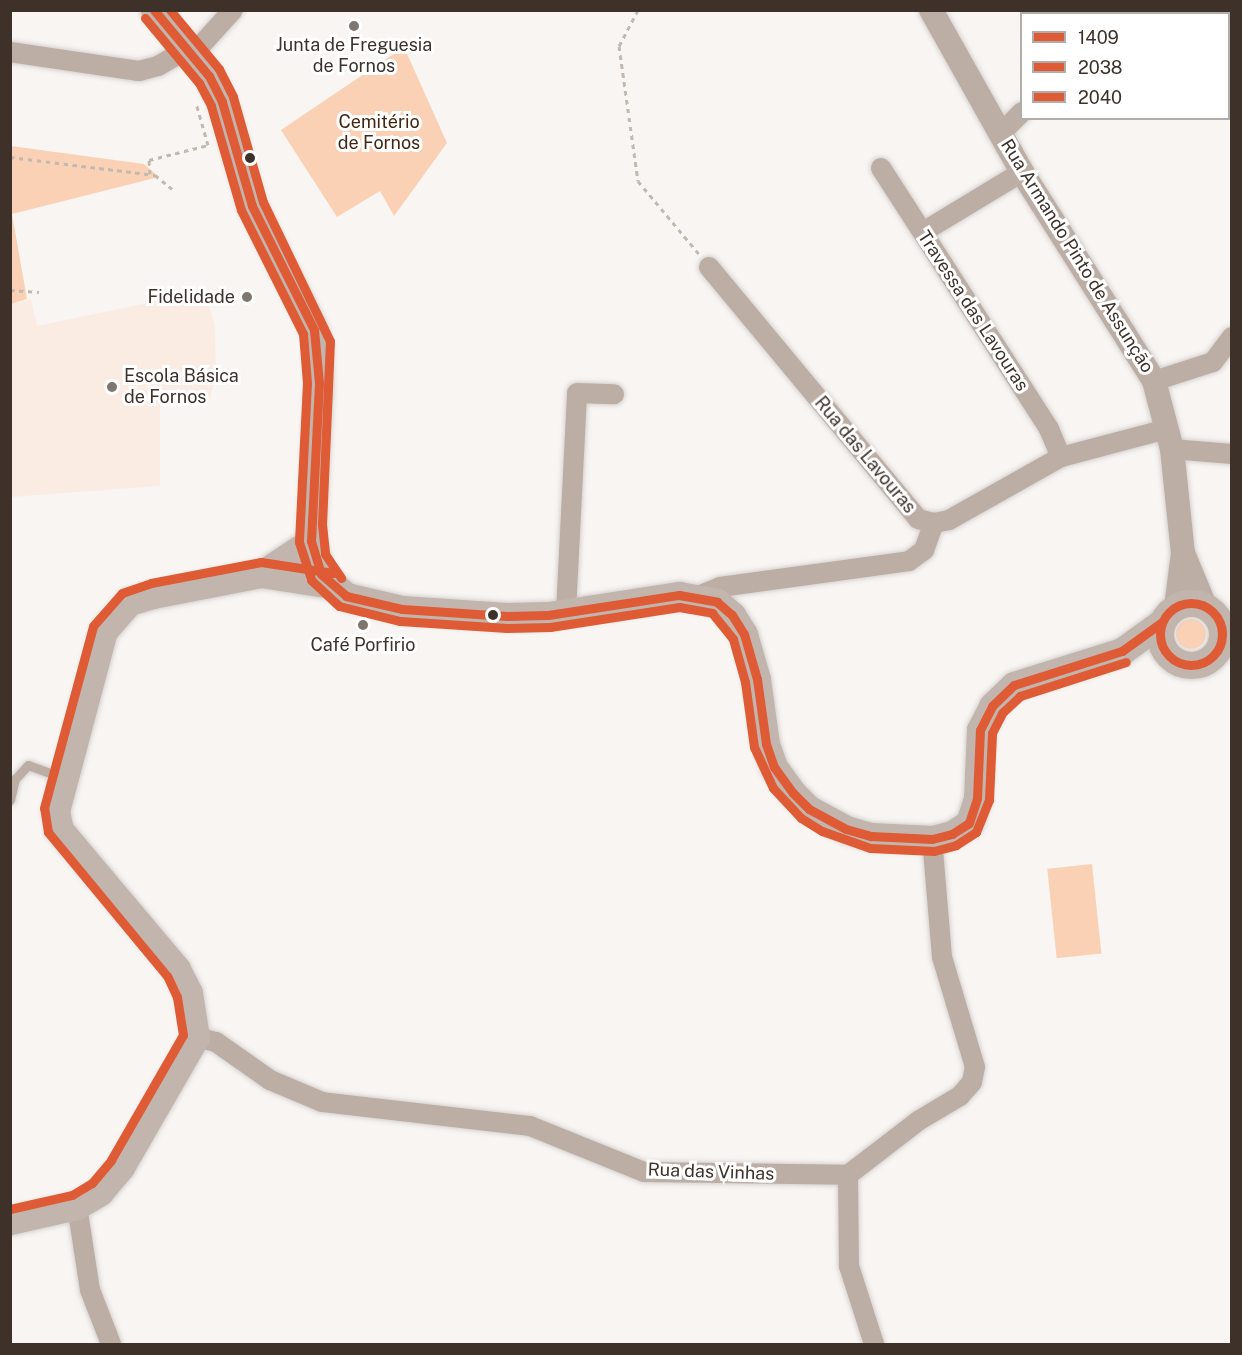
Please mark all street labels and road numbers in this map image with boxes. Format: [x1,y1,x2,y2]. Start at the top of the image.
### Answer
street label: Rua Armando Pinto de Assunção [996,135,1158,377]
street label: Travessa das Lavouras [913,227,1033,395]
street label: Rua das Lavouras [810,392,920,518]
street label: Rua das Vinhas [647,1159,775,1185]

